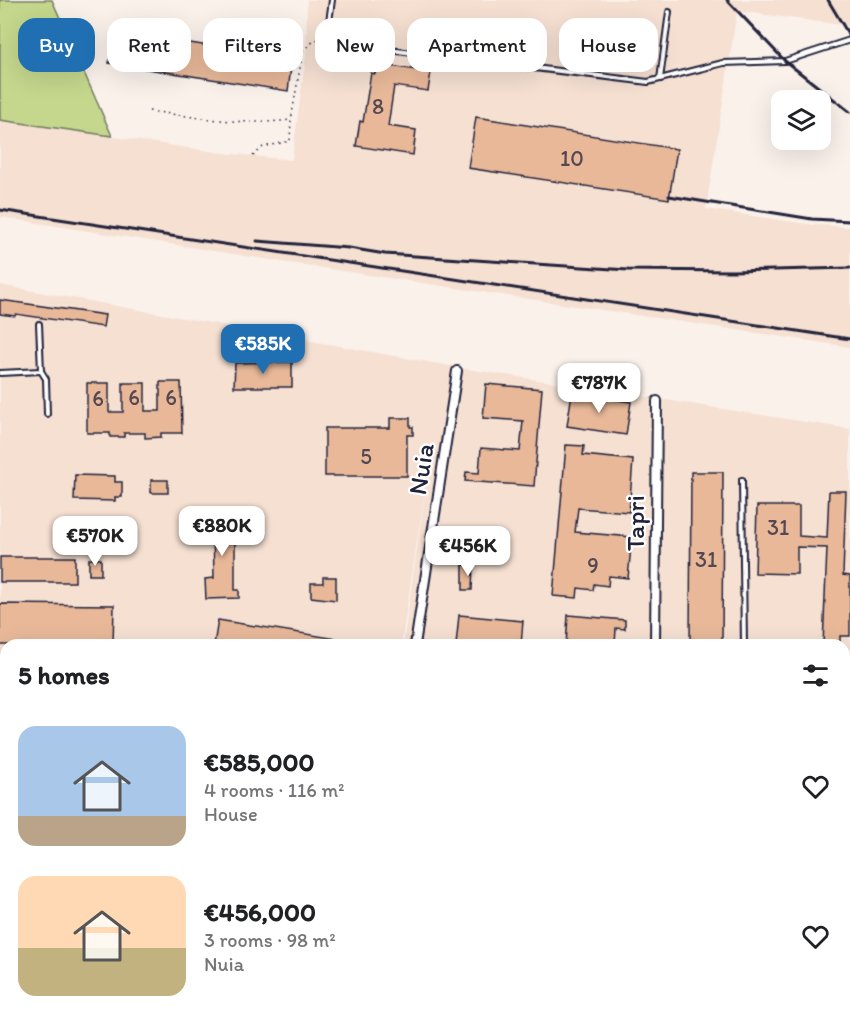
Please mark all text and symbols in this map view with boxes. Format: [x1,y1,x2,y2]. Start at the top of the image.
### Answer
chip: Buy [18,18,95,72]
chip: Rent [107,18,191,72]
chip: Filters [203,18,303,72]
chip: New [315,18,395,72]
chip: Apartment [407,18,547,72]
chip: House [559,18,658,72]
map controls [771,90,831,150]
button: layers [771,90,831,150]
house number: 8 [372,93,384,120]
house number: 10 [560,145,584,172]
pin: €585K [221,324,305,375]
text: €585K [235,331,291,355]
pin: €787K [557,363,641,414]
text: €787K [572,370,627,394]
house number: 6 [128,384,140,411]
house number: 6 [165,384,177,411]
house number: 6 [92,385,104,412]
street label: Nuia [401,440,441,497]
house number: 5 [360,443,372,470]
street label: Tapri [619,495,651,551]
pin: €880K [180,506,264,557]
text: €880K [193,513,251,537]
house number: 31 [767,514,789,541]
pin: €570K [53,516,137,567]
text: €570K [67,523,123,547]
pin: €456K [426,526,510,577]
text: €456K [439,533,497,557]
house number: 31 [695,546,717,573]
house number: 9 [587,552,599,579]
text: 5 homes [18,659,110,691]
icon: filters [799,659,832,692]
text: €585,000 [204,746,315,778]
icon: home [66,750,138,822]
icon: heart [799,770,832,803]
text: 4 rooms · 116 m² [204,778,344,802]
text: House [204,802,258,826]
text: €456,000 [204,896,316,928]
icon: home [66,900,138,972]
icon: heart [799,920,832,953]
text: 3 rooms · 98 m² [204,928,336,952]
text: Nuia [204,952,244,976]

